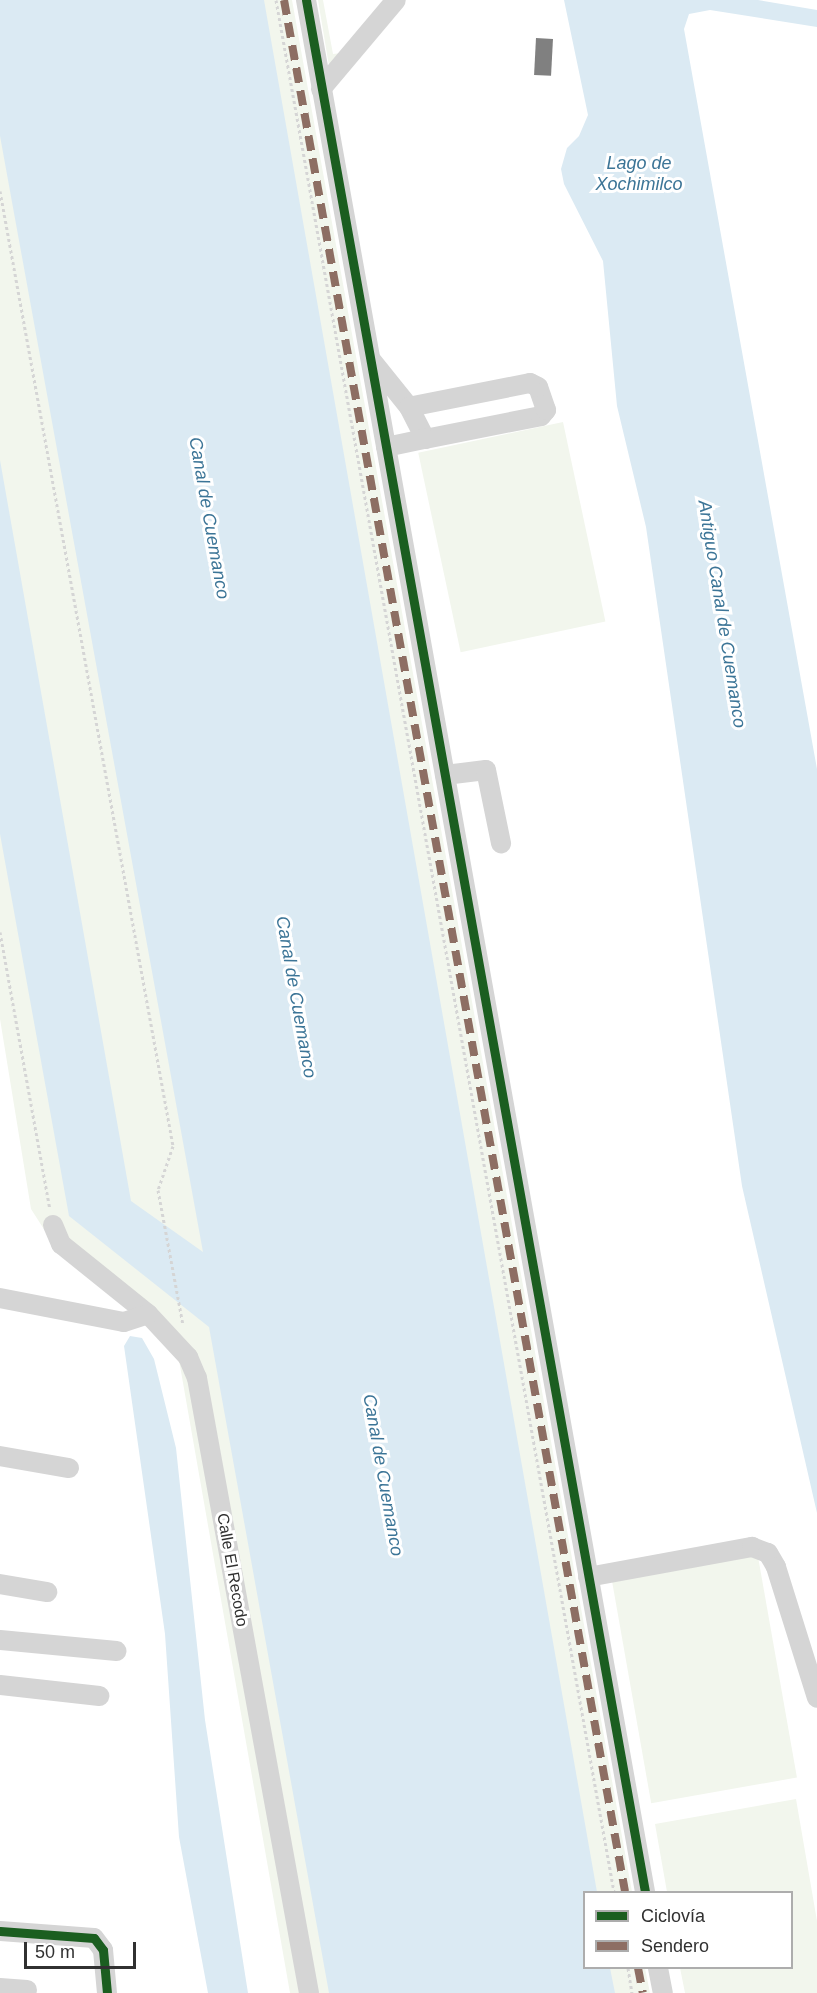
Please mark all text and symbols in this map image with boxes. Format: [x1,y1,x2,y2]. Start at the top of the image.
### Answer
water label: Lago de Xochimilco [595,153,683,195]
water label: Canal de Cuemanco [184,435,234,601]
water label: Antiguo Canal de Cuemanco [693,499,751,729]
water label: Canal de Cuemanco [271,914,321,1080]
water label: Canal de Cuemanco [358,1392,408,1558]
street label: Calle El Recodo [213,1512,251,1628]
legend [583,1891,793,1969]
text: Ciclovía [641,1906,705,1926]
scale bar [27,1930,140,1968]
text: Sendero [641,1936,709,1956]
text: 50 m [35,1942,75,1962]

